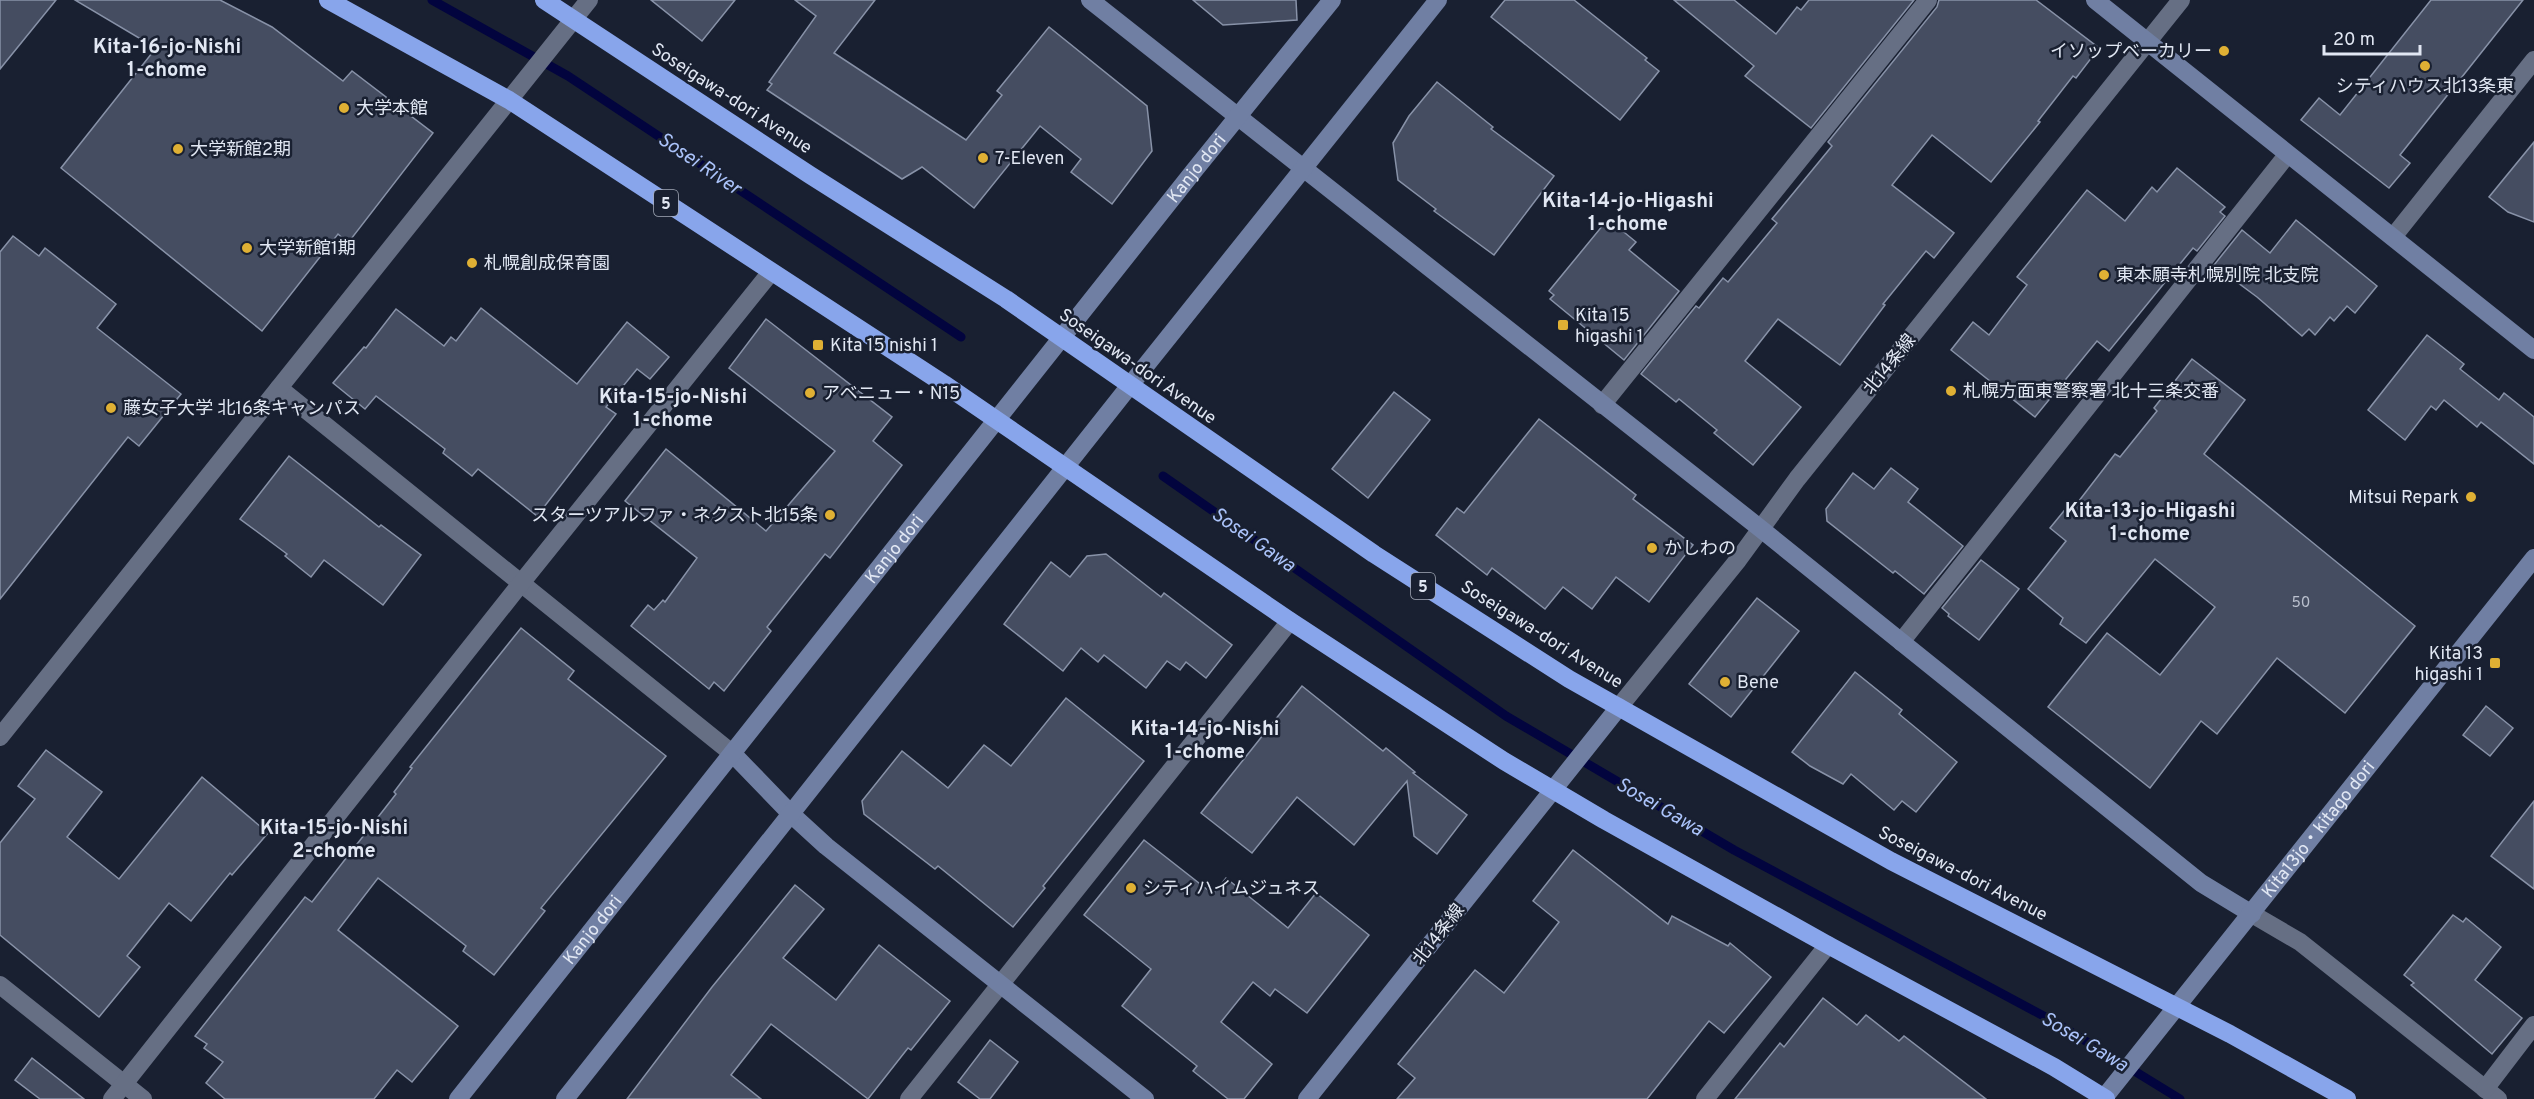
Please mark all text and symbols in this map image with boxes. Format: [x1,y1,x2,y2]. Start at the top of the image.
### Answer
scale bar [2324,18,2420,56]
text: 20 m [2333,29,2375,52]
district label: Kita-16-jo-Nishi 1-chome [93,35,241,84]
street label: Soseigawa-dori Avenue [646,39,816,160]
place label: イソップベーカリー [2050,41,2212,64]
marker: イソップベーカリー [2217,44,2231,58]
marker: シティハウス北13条東 [2418,59,2432,73]
place label: シティハウス北13条東 [2336,76,2514,99]
place label: 大学本館 [356,98,428,121]
marker: 大学本館 [337,101,351,115]
water label: Sosei River [652,127,747,203]
street label: Kanjo dori [1163,130,1232,208]
place label: 大学新館2期 [190,139,291,162]
marker: 大学新館2期 [171,142,185,156]
place label: 7-Eleven [995,148,1064,171]
marker: 7-Eleven [976,151,990,165]
district label: Kita-14-jo-Higashi 1-chome [1542,189,1714,238]
road number: 5 [654,190,678,216]
place label: 大学新館1期 [259,238,356,261]
marker: 大学新館1期 [240,241,254,255]
place label: 札幌創成保育園 [484,253,610,276]
marker: 札幌創成保育園 [465,256,479,270]
place label: 東本願寺札幌別院 北支院 [2116,265,2318,288]
marker: 東本願寺札幌別院 北支院 [2097,268,2111,282]
street label: Soseigawa-dori Avenue [1054,304,1220,430]
place label: Kita 15 higashi 1 [1575,305,1644,349]
marker: Kita 15 higashi 1 [1556,318,1570,332]
street label: 北14条線 [1859,330,1922,400]
place label: Kita 15 nishi 1 [830,335,938,358]
marker: Kita 15 nishi 1 [811,338,825,352]
place label: 札幌方面東警察署 北十三条交番 [1963,381,2219,404]
place label: アベニュー・N15 [822,383,960,406]
marker: 札幌方面東警察署 北十三条交番 [1944,384,1958,398]
district label: Kita-15-jo-Nishi 1-chome [599,385,747,434]
marker: アベニュー・N15 [803,386,817,400]
place label: 藤女子大学 北16条キャンパス [123,398,361,421]
marker: 藤女子大学 北16条キャンパス [104,401,118,415]
place label: Mitsui Repark [2348,487,2459,510]
marker: Mitsui Repark [2464,490,2478,504]
district label: Kita-13-jo-Higashi 1-chome [2065,499,2235,548]
water label: Sosei Gawa [1206,502,1301,580]
place label: スターツアルファ・ネクスト北15条 [531,505,818,528]
marker: スターツアルファ・ネクスト北15条 [823,508,837,522]
street label: Kanjo dori [861,510,930,589]
place label: かしわの [1664,538,1736,561]
marker: かしわの [1645,541,1659,555]
road number: 5 [1411,573,1435,599]
street label: Soseigawa-dori Avenue [1456,576,1627,695]
house number: 50 [2292,594,2310,613]
place label: Kita 13 higashi 1 [2414,643,2483,687]
marker: Kita 13 higashi 1 [2488,656,2502,670]
place label: Bene [1737,672,1779,695]
marker: Bene [1718,675,1732,689]
district label: Kita-14-jo-Nishi 1-chome [1131,717,1279,766]
street label: Kita13jo・kitago dori [2257,757,2381,903]
water label: Sosei Gawa [1610,772,1708,844]
district label: Kita-15-jo-Nishi 2-chome [260,816,408,865]
street label: Soseigawa-dori Avenue [1874,822,2051,927]
place label: シティハイムジュネス [1143,878,1320,901]
marker: シティハイムジュネス [1124,881,1138,895]
street label: Kanjo dori [559,891,628,970]
street label: 北14条線 [1408,900,1470,970]
water label: Sosei Gawa [2036,1007,2133,1079]

